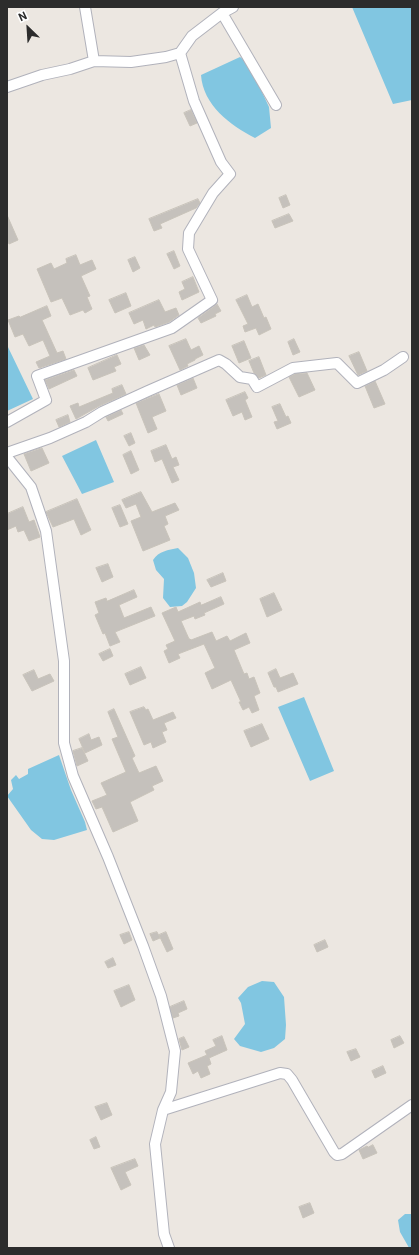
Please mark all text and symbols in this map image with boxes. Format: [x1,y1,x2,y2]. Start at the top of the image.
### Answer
north arrow [8,8,48,48]
text: N [16,9,29,24]

